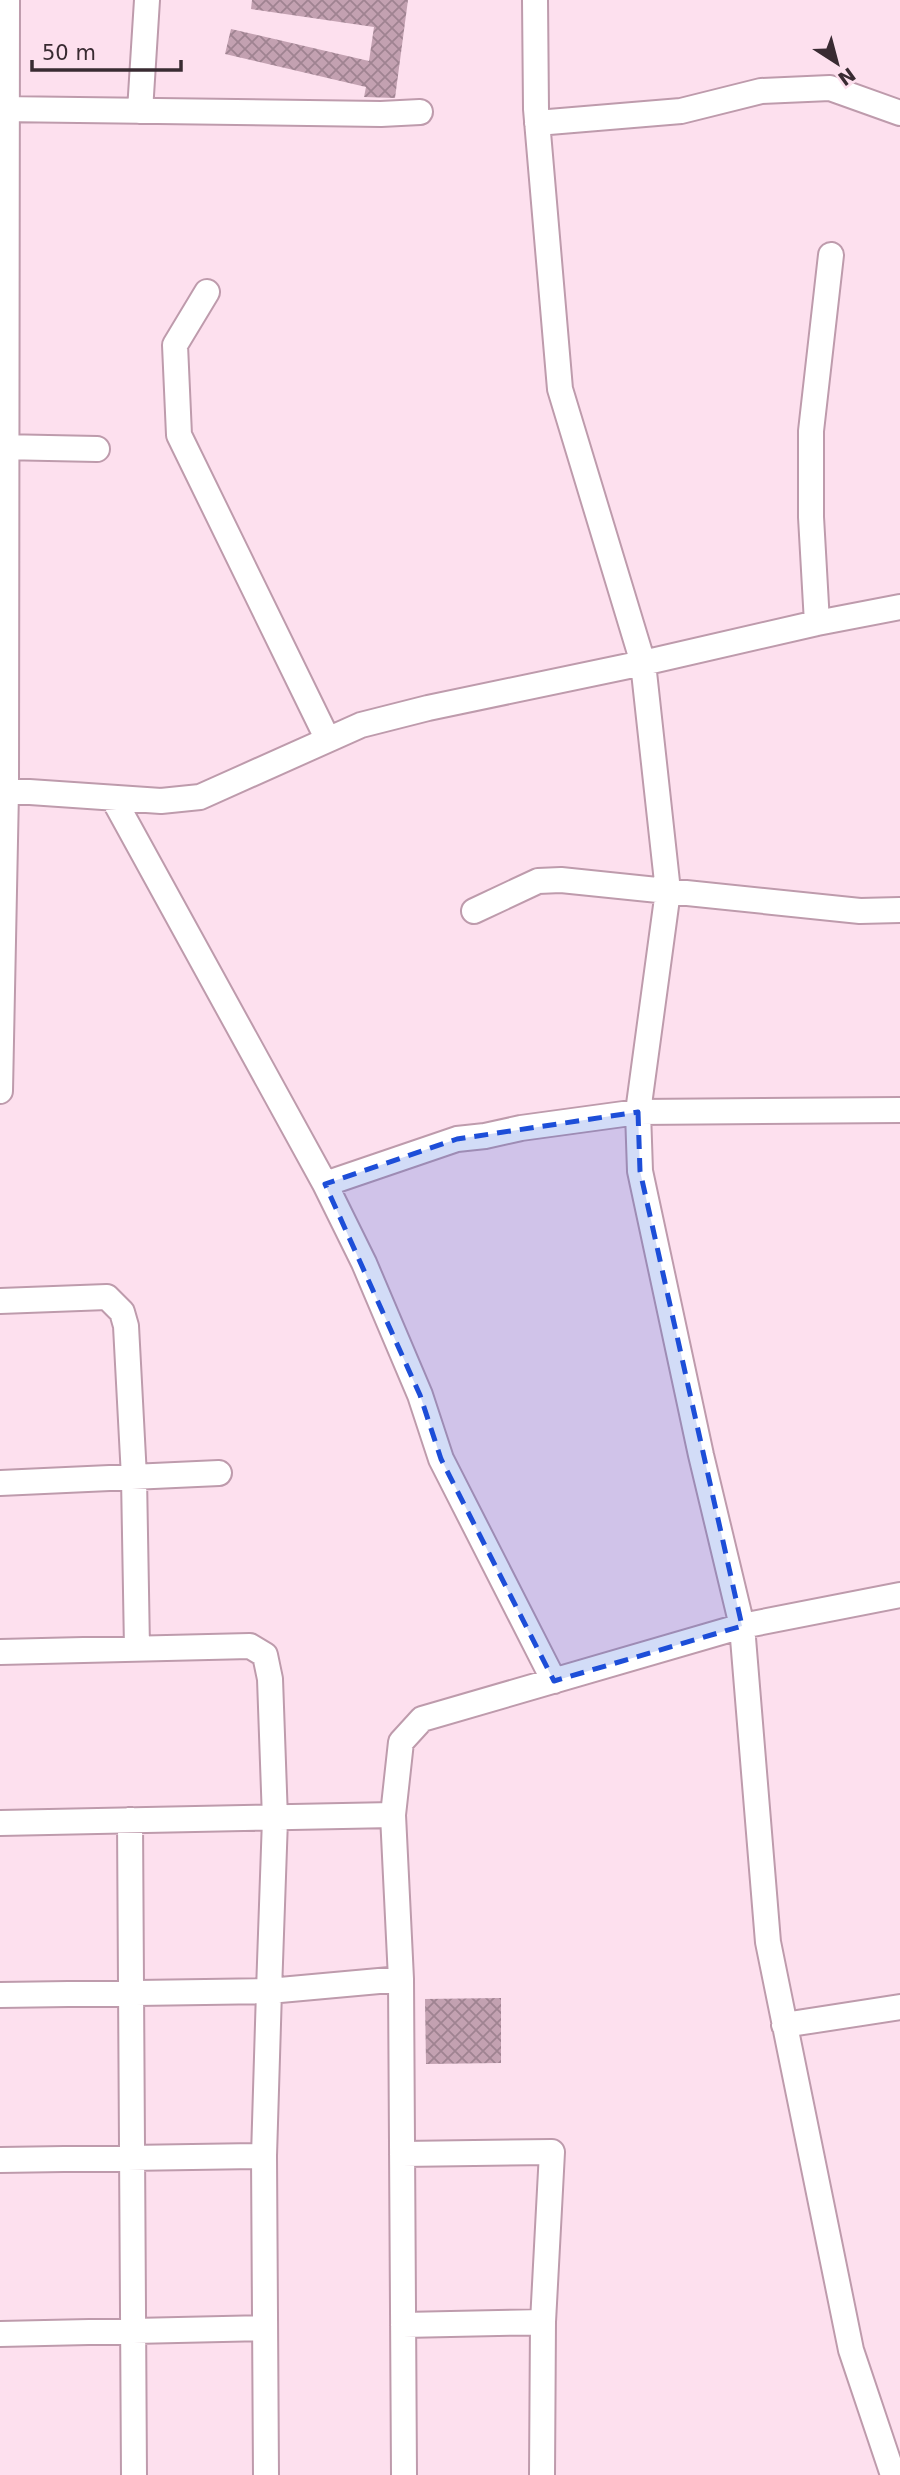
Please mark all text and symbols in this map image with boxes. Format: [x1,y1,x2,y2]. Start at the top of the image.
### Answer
scale bar [32,28,180,72]
north arrow [802,28,872,98]
text: 50 m [42,41,96,65]
text: N [834,63,860,90]

